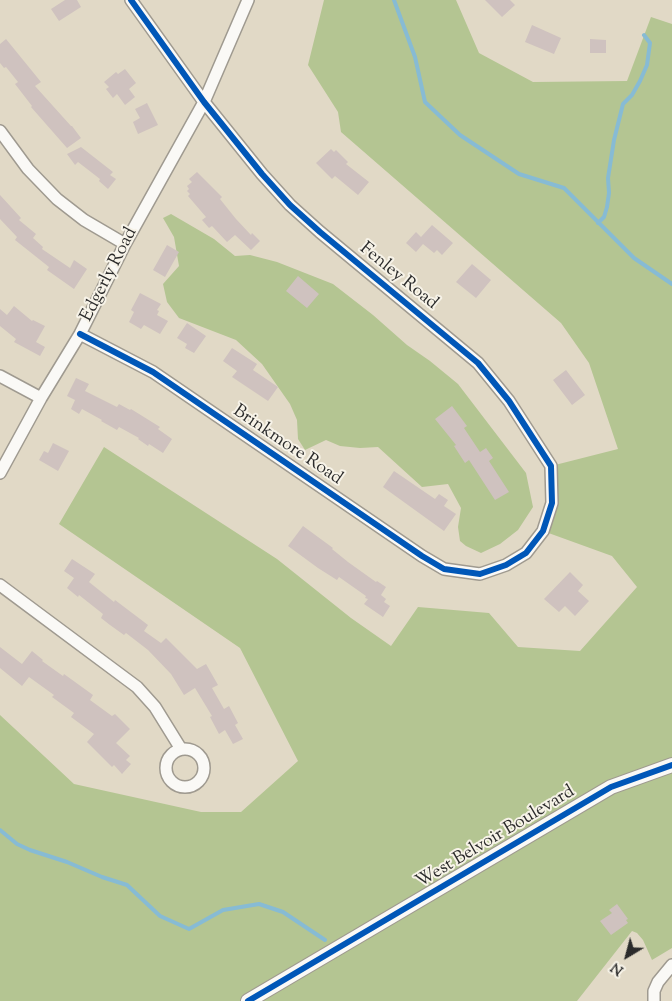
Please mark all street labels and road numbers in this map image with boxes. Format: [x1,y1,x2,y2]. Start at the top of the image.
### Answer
street label: Edgerly Road [77,224,143,326]
street label: Fenley Road [354,239,442,315]
street label: Brinkmore Road [228,401,346,491]
street label: West Belvoir Boulevard [413,782,579,894]

